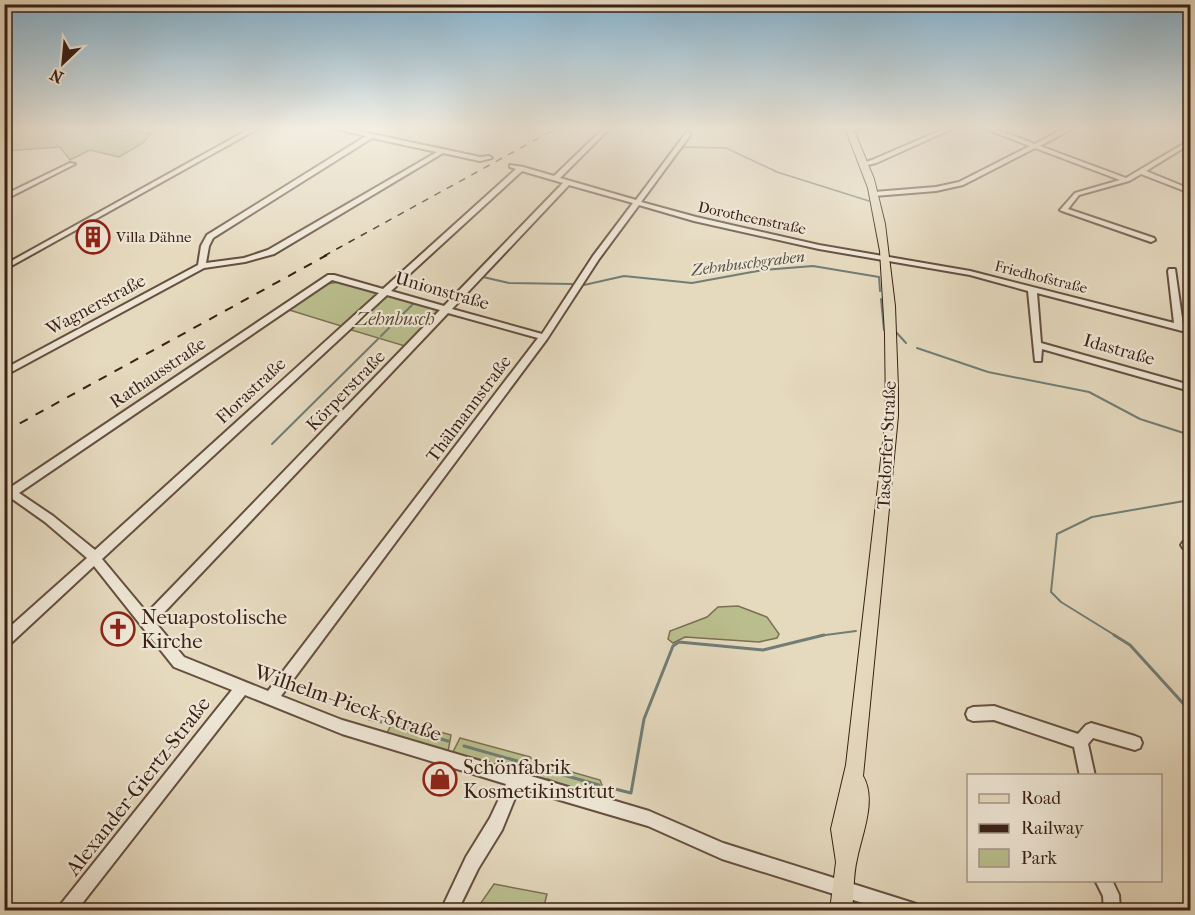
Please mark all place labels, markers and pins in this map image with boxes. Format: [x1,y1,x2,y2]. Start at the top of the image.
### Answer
building icon: Villa Dähne [75,219,111,255]
place label: Villa Dähne [115,228,192,246]
place label: Neuapostolische Kirche [141,605,287,653]
church icon: Neuapostolische Kirche [100,611,136,647]
place label: Schönfabrik Kosmetikinstitut [463,755,616,803]
shop icon: Schönfabrik Kosmetikinstitut [422,761,458,797]

